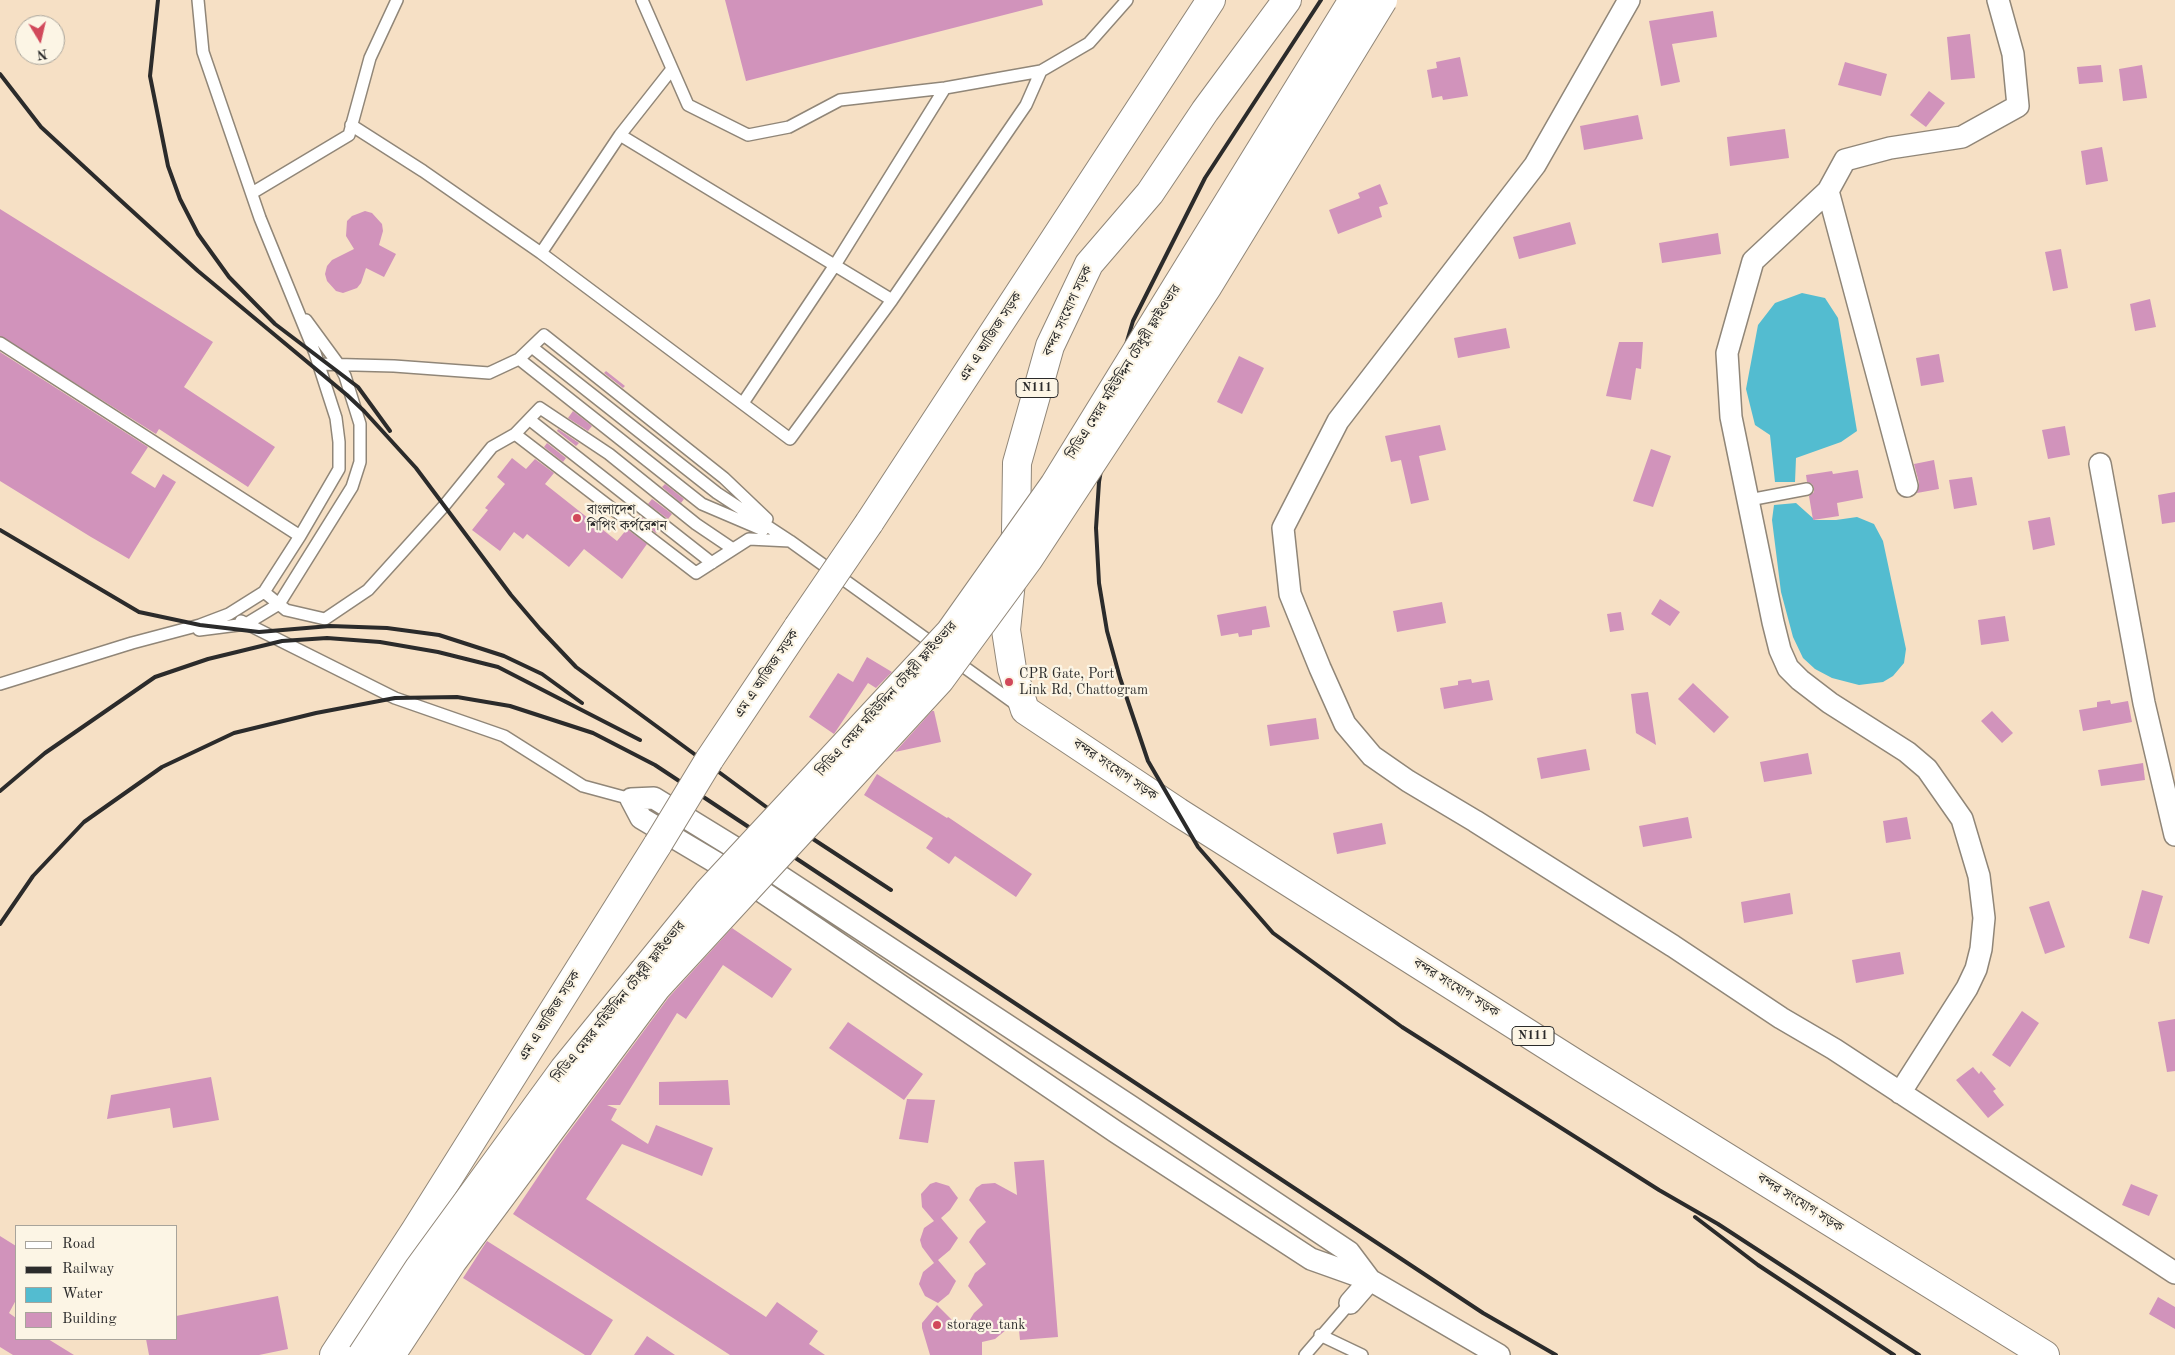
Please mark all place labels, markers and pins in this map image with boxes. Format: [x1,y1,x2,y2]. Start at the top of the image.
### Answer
place label: বাংলাদেশ শিপিং কর্পরেশন [587,502,667,534]
marker: বাংলাদেশ শিপিং কর্পরেশন [571,512,583,524]
place label: CPR Gate, Port Link Rd, Chattogram [1019,666,1148,699]
marker: CPR Gate, Port Link Rd, Chattogram [1003,676,1015,688]
place label: storage_tank [947,1317,1026,1333]
marker: storage_tank [931,1319,943,1331]

